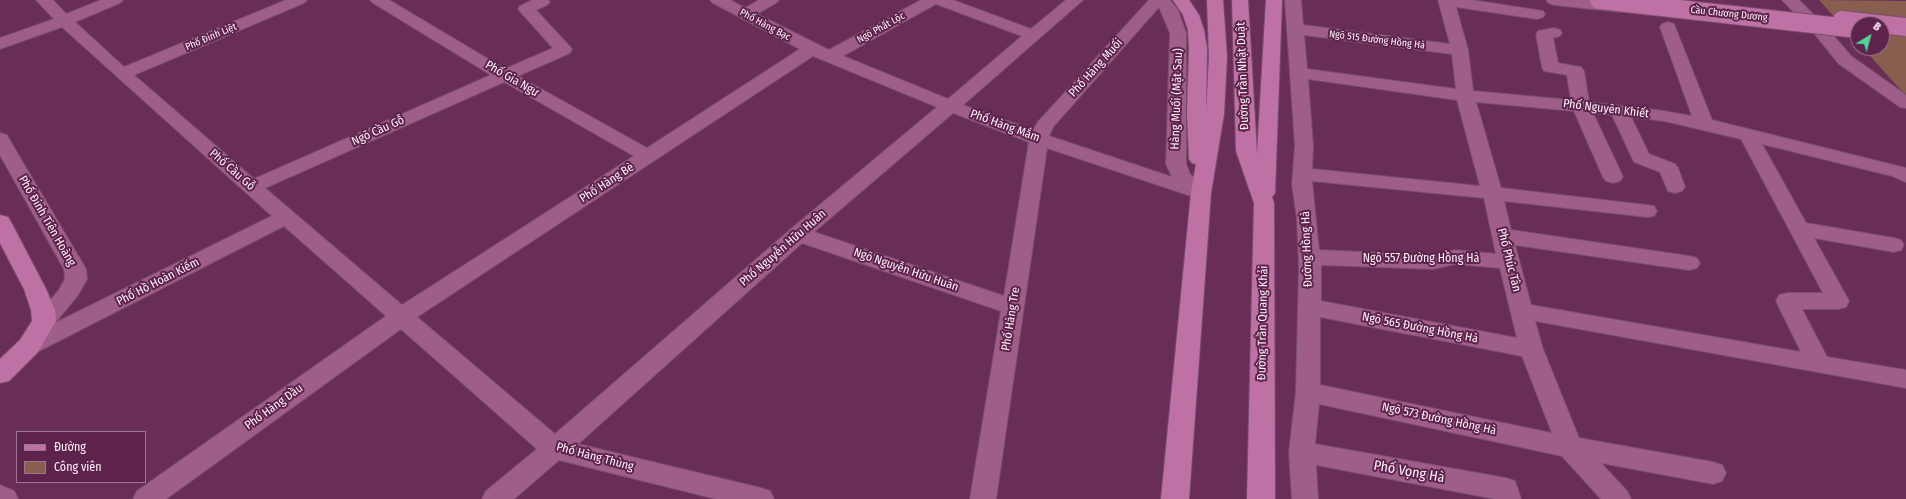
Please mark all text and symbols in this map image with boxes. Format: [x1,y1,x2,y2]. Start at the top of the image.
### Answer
street label: Cầu Chương Dương [1690,4,1768,24]
street label: Phố Hàng Bạc [738,7,792,43]
street label: Ngõ Phất Lộc [855,10,907,46]
north arrow [1850,16,1890,56]
text: B [1871,20,1883,34]
street label: Phố Đinh Liệt [184,21,238,53]
street label: Đường Trần Nhật Duật [1234,22,1252,130]
street label: Ngõ 515 Đường Hồng Hà [1328,28,1426,52]
street label: Phố Hàng Muối [1066,36,1126,100]
street label: Hàng Muối (Mặt Sau) [1168,48,1186,150]
street label: Phố Gia Ngư [483,58,541,100]
street label: Phố Nguyên Khiết [1562,97,1650,121]
street label: Phố Hàng Mắm [968,107,1042,145]
street label: Ngõ Cầu Gỗ [349,113,407,149]
street label: Phố Cầu Gỗ [206,146,258,194]
street label: Phố Hàng Bè [577,160,637,206]
street label: Phố Đinh Tiên Hoàng [15,173,79,269]
street label: Phố Nguyễn Hữu Huân [737,207,829,289]
street label: Đường Hồng Hà [1298,211,1316,287]
street label: Phố Phúc Tân [1494,227,1524,293]
street label: Ngõ Nguyễn Hữu Huân [852,245,960,295]
street label: Ngõ 557 Đường Hồng Hà [1363,252,1479,266]
street label: Phố Hồ Hoàn Kiếm [114,255,202,309]
street label: Đường Trần Quang Khải [1255,265,1271,381]
street label: Phố Hàng Tre [999,286,1023,352]
street label: Ngõ 565 Đường Hồng Hà [1361,310,1479,346]
street label: Phố Hàng Dầu [242,381,306,433]
street label: Ngõ 573 Đường Hồng Hà [1381,400,1497,438]
legend [16,431,146,483]
text: Đường [54,440,86,454]
street label: Phố Hàng Thùng [555,440,635,474]
street label: Phố Vọng Hà [1372,457,1446,487]
text: Công viên [54,460,102,474]

